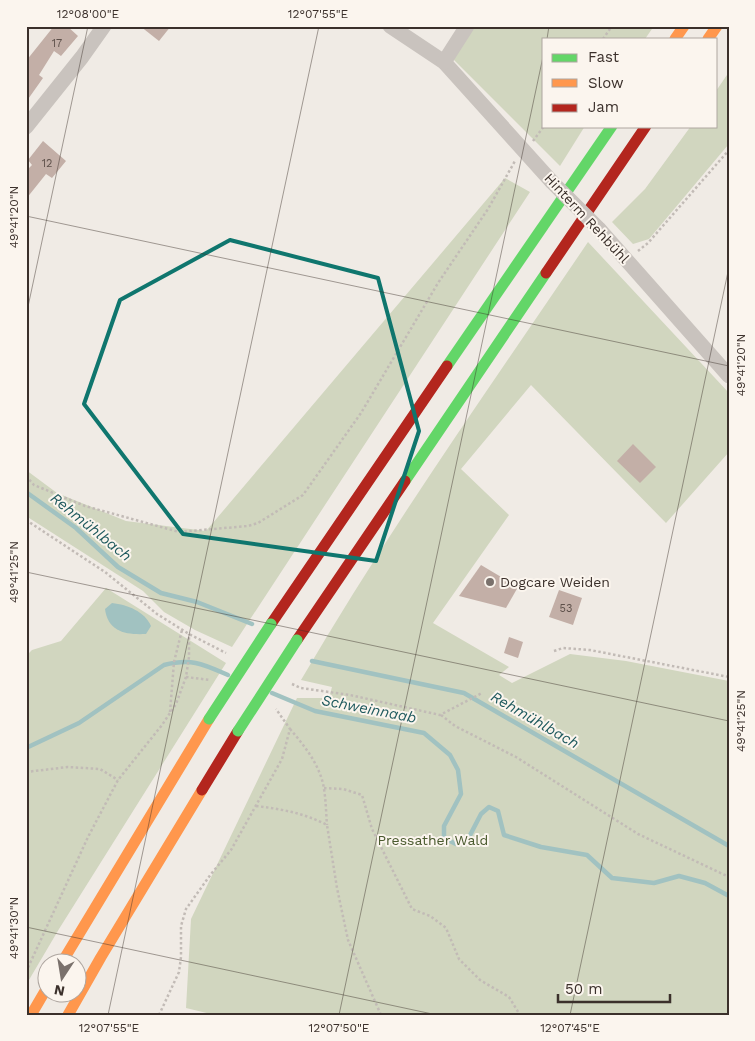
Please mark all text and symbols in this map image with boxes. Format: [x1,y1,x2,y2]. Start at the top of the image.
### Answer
text: 12°08'00"E [57,7,119,21]
text: 12°07'55"E [288,7,349,21]
house number: 17 [52,37,62,50]
legend [542,38,718,128]
text: Fast [588,48,620,66]
text: Slow [588,74,624,92]
text: Jam [588,98,619,116]
house number: 12 [42,157,52,170]
street label: Hinterm Rehbühl [541,170,633,267]
text: 49°41'20"N [7,186,21,248]
text: 49°41'20"N [734,334,748,396]
water label: Rehmühlbach [47,489,135,565]
text: 49°41'25"N [7,541,21,603]
place label: Dogcare Weiden [500,574,610,590]
marker: Dogcare Weiden [484,576,496,588]
house number: 53 [560,602,572,615]
water label: Rehmühlbach [488,687,582,753]
text: 49°41'25"N [734,690,748,752]
water label: Schweinnaab [320,691,418,727]
park label: Pressather Wald [378,832,488,848]
text: 49°41'30"N [7,897,21,959]
north arrow [38,954,88,1004]
scale bar [558,971,670,1003]
text: 50 m [565,980,602,998]
text: N [53,982,66,1000]
text: 12°07'55"E [79,1021,140,1035]
text: 12°07'50"E [309,1021,370,1035]
text: 12°07'45"E [540,1021,600,1035]

